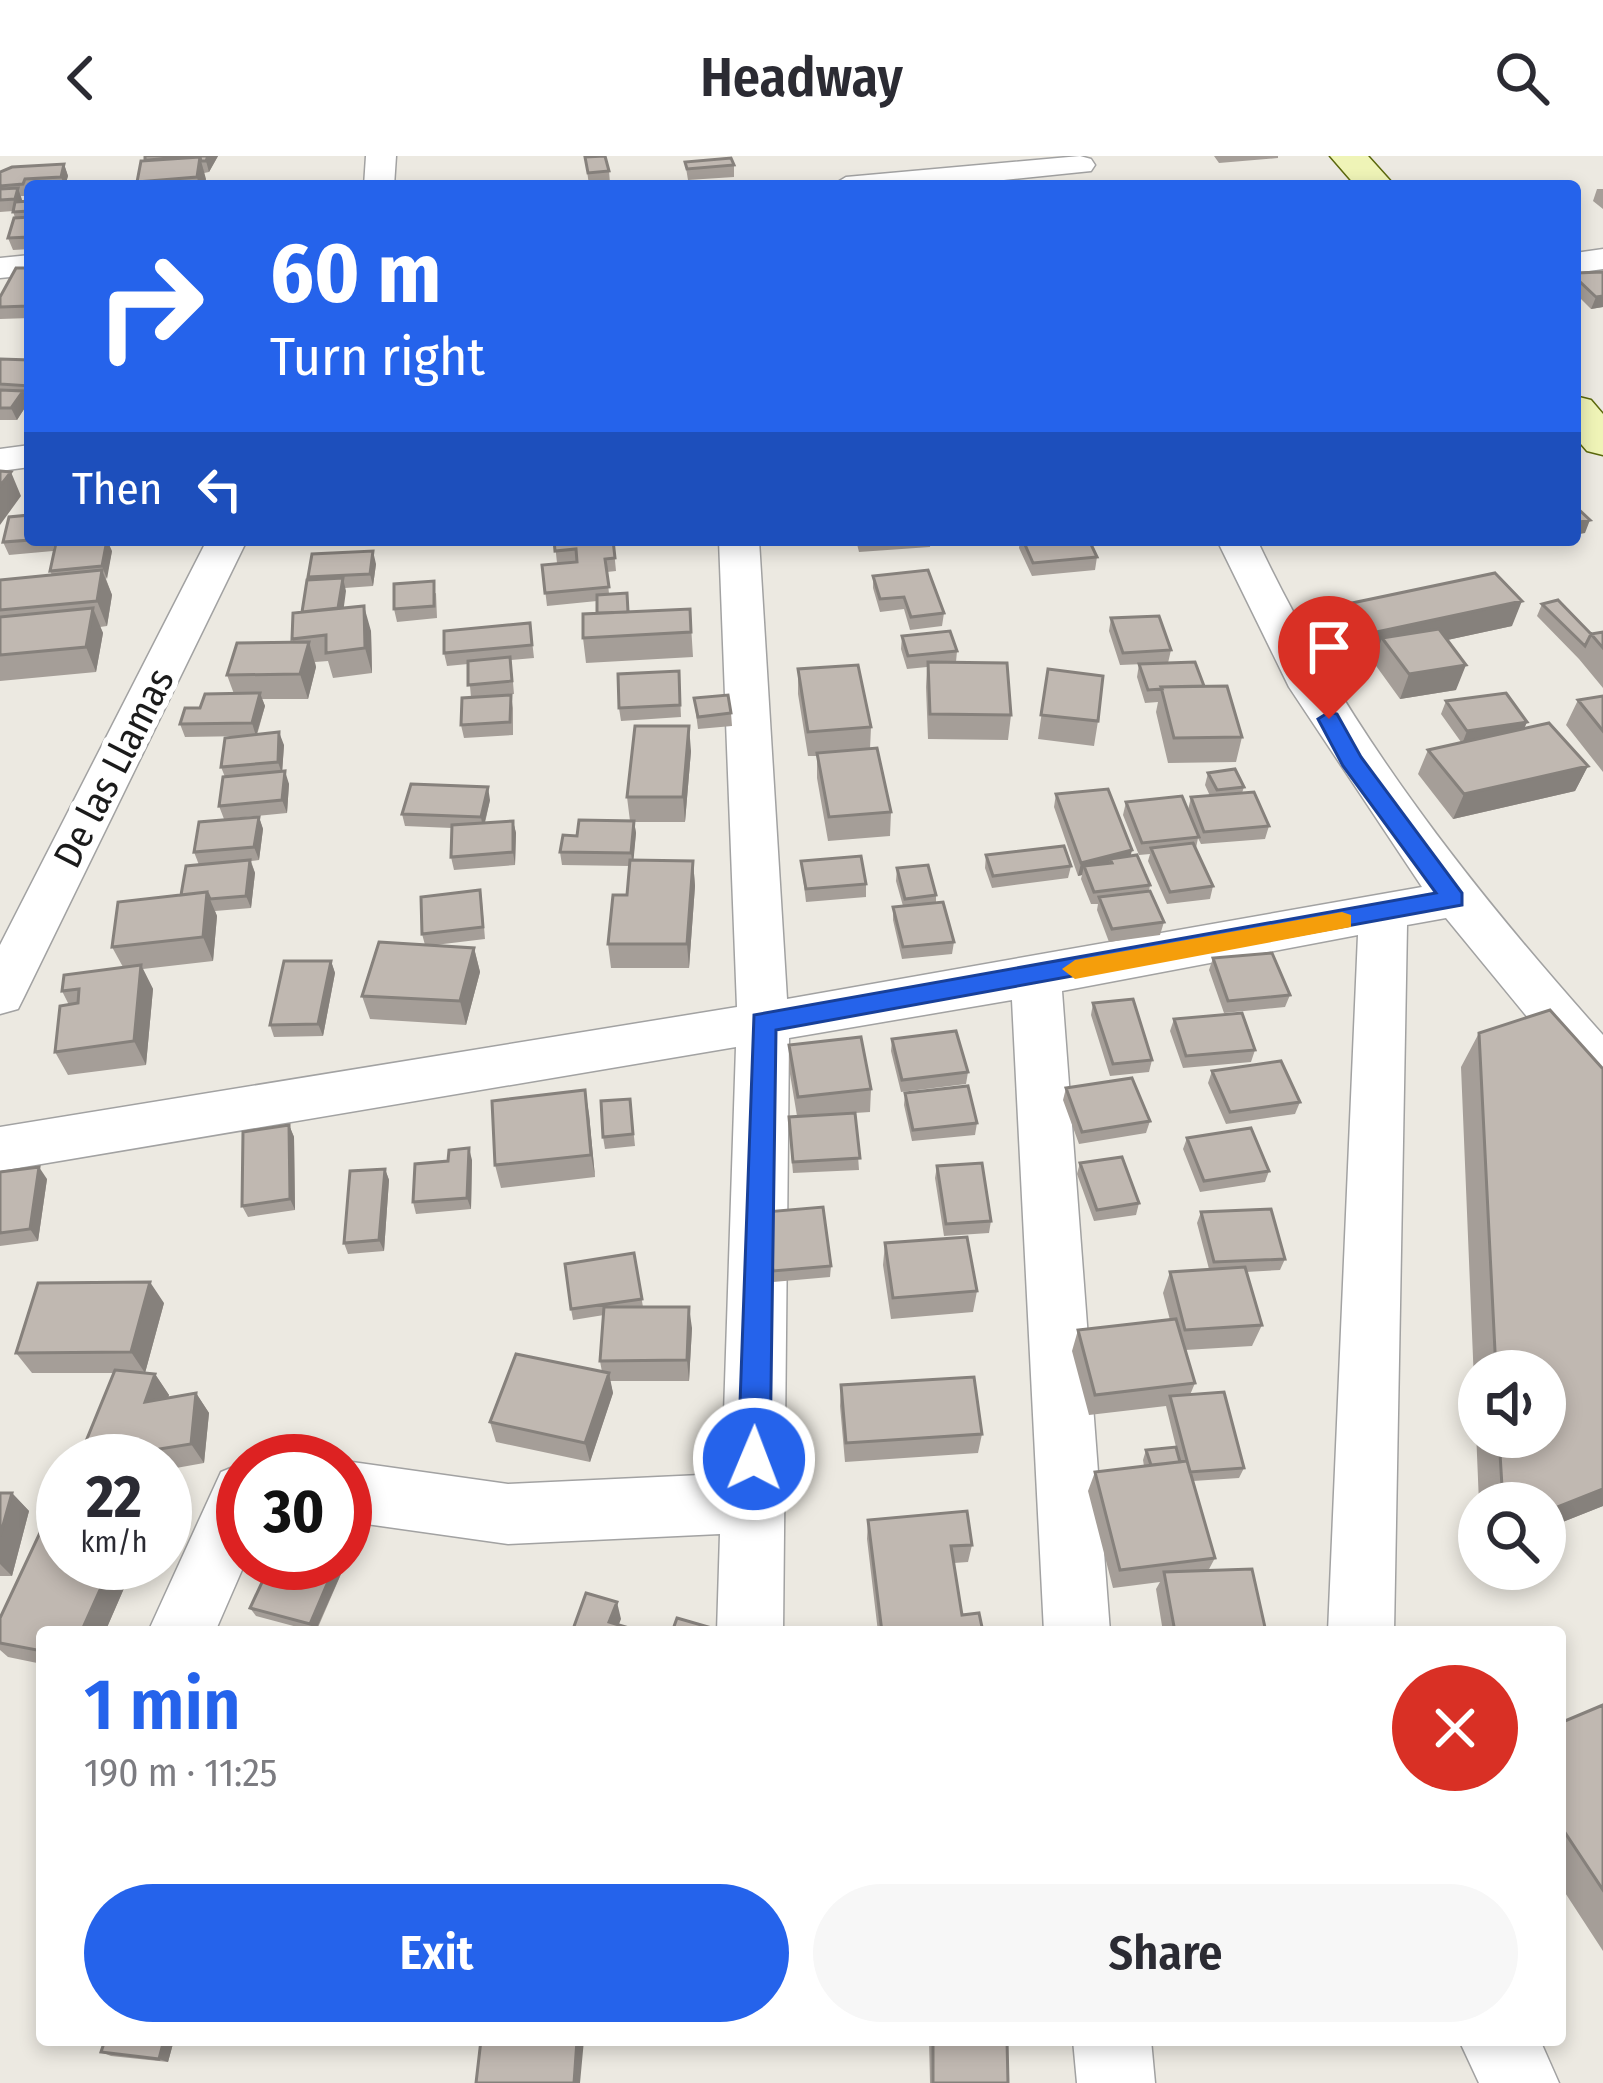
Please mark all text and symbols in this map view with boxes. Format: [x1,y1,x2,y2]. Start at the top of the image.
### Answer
icon: back [48,45,114,111]
icon: search [1489,45,1555,111]
text: Headway [700,46,903,110]
text: 60 m [270,223,441,324]
icon: right [72,228,228,384]
text: Turn right [270,325,485,389]
icon: left [187,456,253,522]
text: Then [72,462,163,516]
pin [1278,596,1380,719]
icon: arrive [1296,614,1362,680]
street label: De las Llamas [44,661,184,875]
map controls [1458,1350,1566,1590]
button: sound [1458,1350,1566,1458]
position arrow [691,1396,817,1522]
speed limit sign: 30 [216,1434,372,1590]
text: 22 [86,1461,142,1533]
button: search [1458,1482,1566,1590]
text: km/h [81,1524,147,1560]
text: 1 min [84,1662,241,1748]
button: close [1392,1665,1518,1791]
text: 190 m · 11:25 [84,1750,277,1796]
button: Exit [84,1884,789,2022]
button: Share [813,1884,1518,2022]

